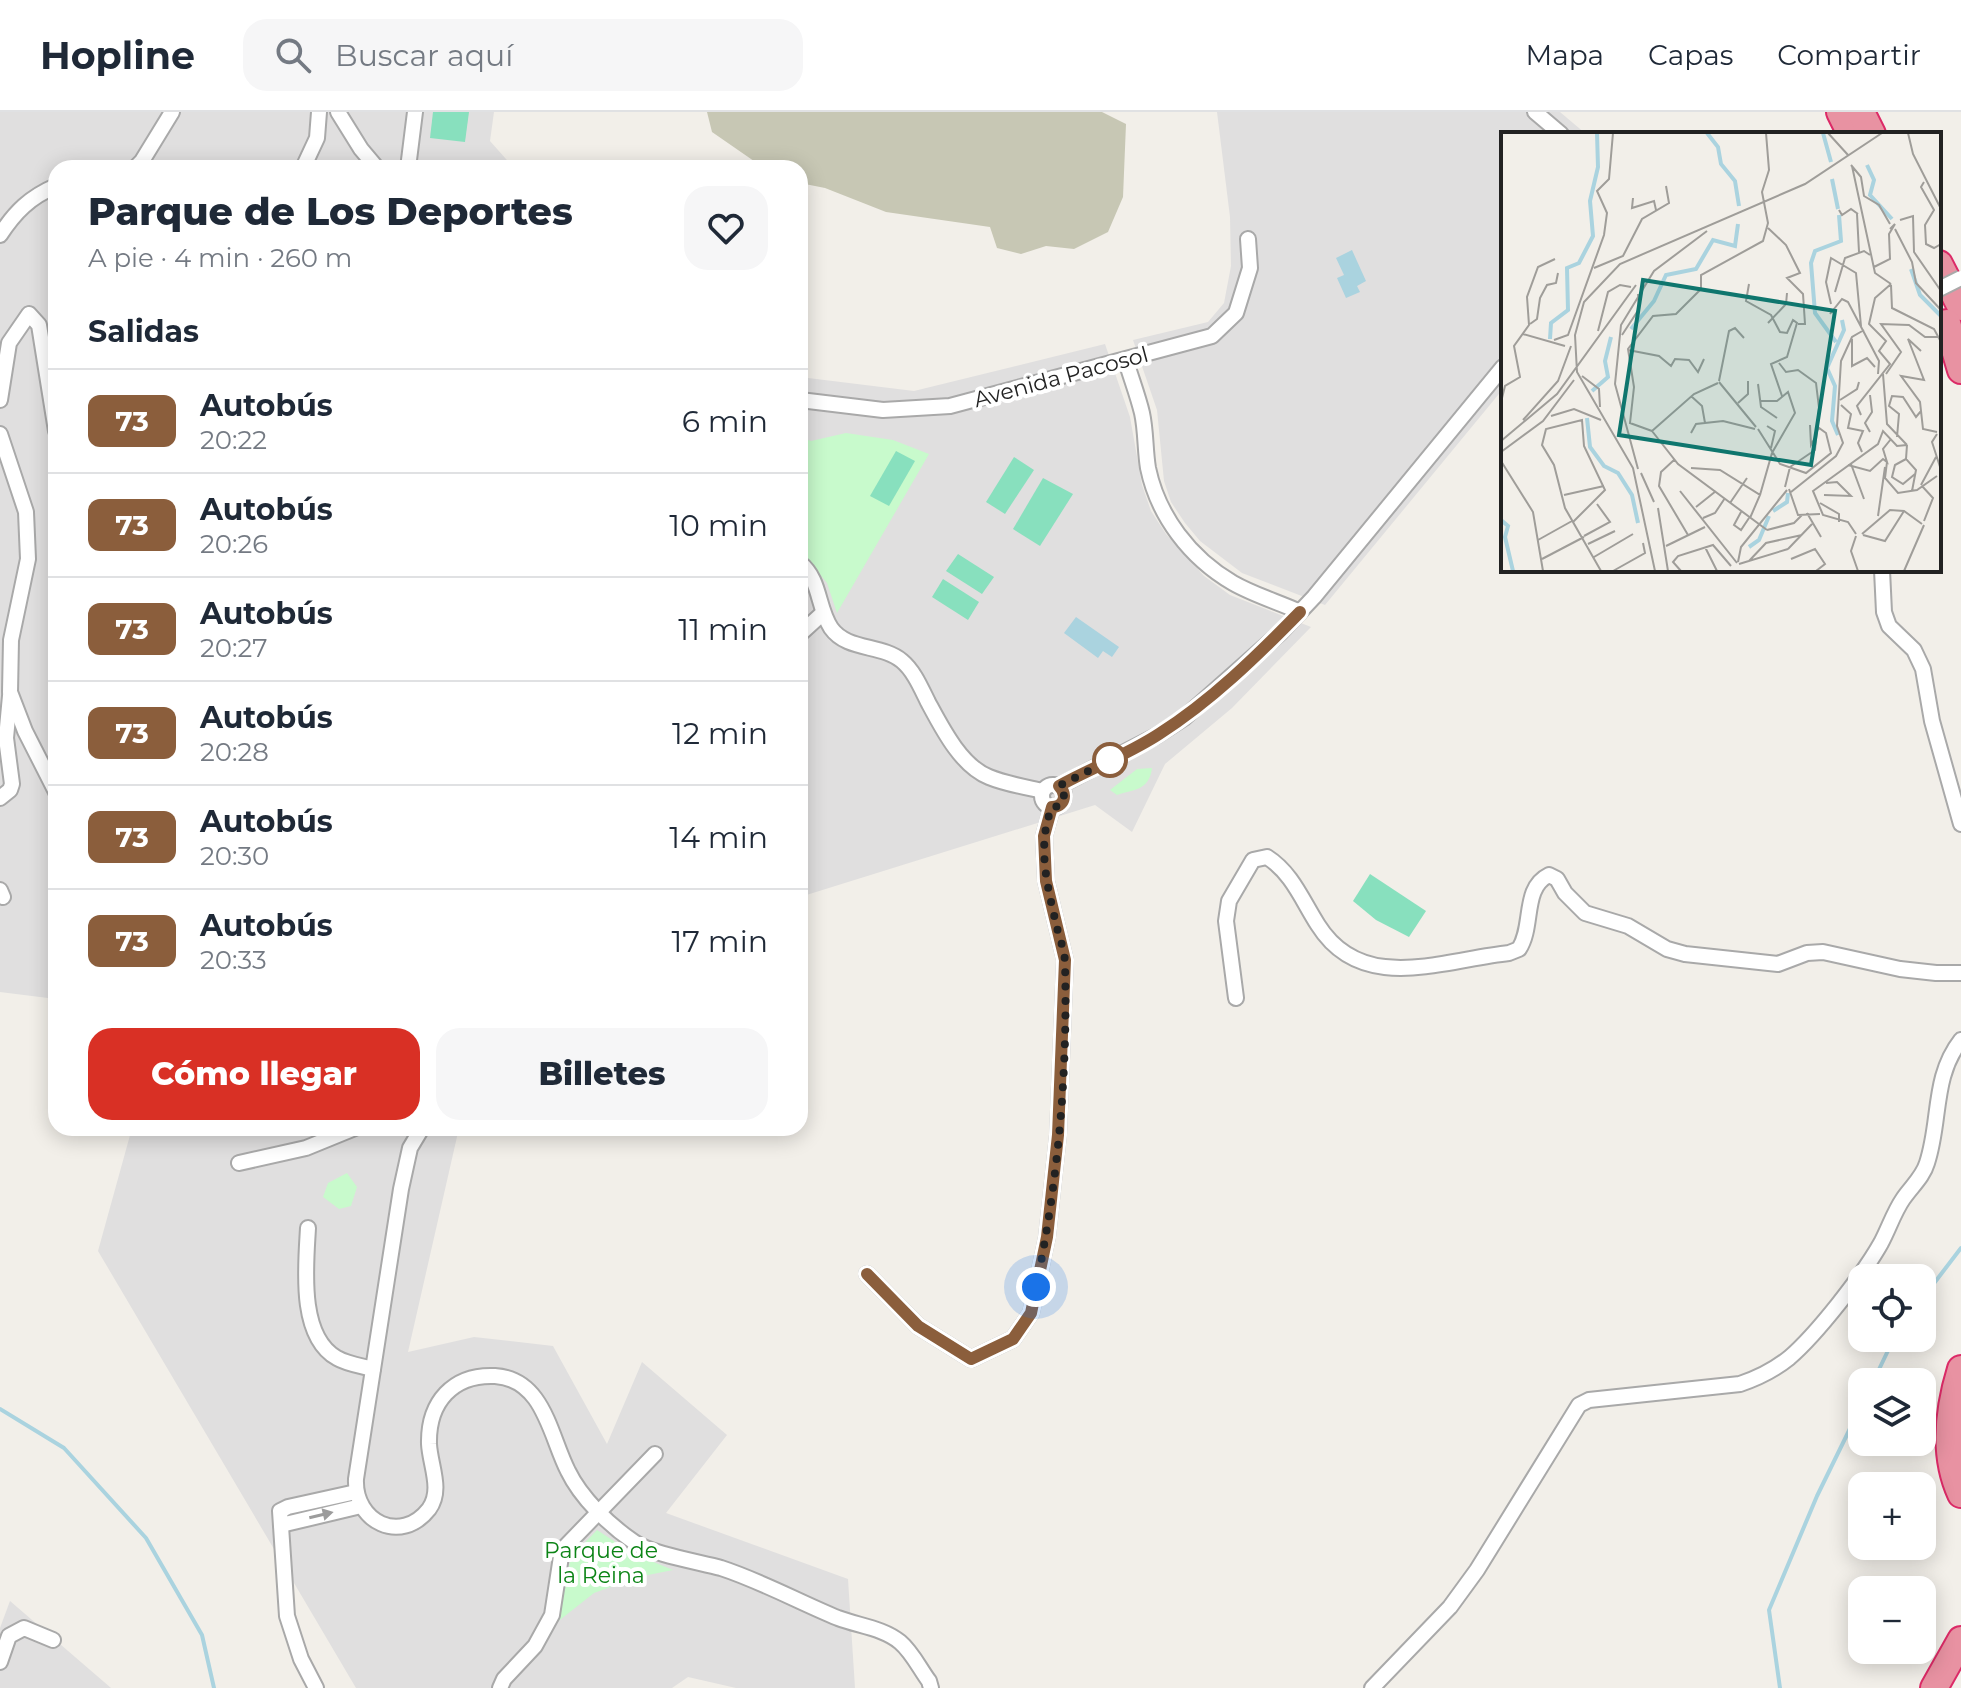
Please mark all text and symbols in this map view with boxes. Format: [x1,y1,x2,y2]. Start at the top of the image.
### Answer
search box [243,19,803,91]
text: Hopline [40,32,195,79]
icon: search [271,33,315,77]
text: Buscar aquí [335,37,513,74]
text: Mapa [1525,38,1604,72]
text: Capas [1648,38,1733,72]
text: Compartir [1777,38,1921,72]
inset map [1501,132,1941,572]
button: heart [684,186,768,270]
text: Parque de Los Deportes [88,188,573,235]
text: A pie · 4 min · 260 m [88,242,352,274]
text: Salidas [88,313,199,350]
street label: Avenida Pacosol [971,341,1151,413]
text: Autobús [200,387,333,424]
text: 6 min [682,403,768,440]
text: 73 [115,404,149,438]
text: 20:22 [200,424,267,456]
text: Autobús [200,491,333,528]
text: 10 min [669,507,768,544]
text: 73 [115,508,149,542]
text: 20:26 [200,528,268,560]
text: Autobús [200,595,333,632]
text: 11 min [678,611,768,648]
text: 73 [115,612,149,646]
text: 20:27 [200,632,267,664]
text: Autobús [200,699,333,736]
text: 12 min [672,715,768,752]
text: 73 [115,716,149,750]
text: 20:28 [200,736,269,768]
unlabelled marker [1093,743,1127,777]
text: Autobús [200,803,333,840]
text: 14 min [669,819,768,856]
text: 73 [115,820,149,854]
text: 20:30 [200,840,269,872]
text: Autobús [200,907,333,944]
text: 17 min [671,923,768,960]
text: 73 [115,924,149,958]
text: 20:33 [200,944,267,976]
button: Cómo llegar [88,1028,420,1120]
button: Billetes [436,1028,768,1120]
map controls [1848,1264,1936,1664]
button: locate [1848,1264,1936,1352]
your location [1016,1267,1056,1307]
button: layers [1848,1368,1936,1456]
button: + [1848,1472,1936,1560]
one-way arrow [308,1508,333,1521]
park label: Parque de la Reina [544,1537,658,1589]
button: − [1848,1576,1936,1664]

